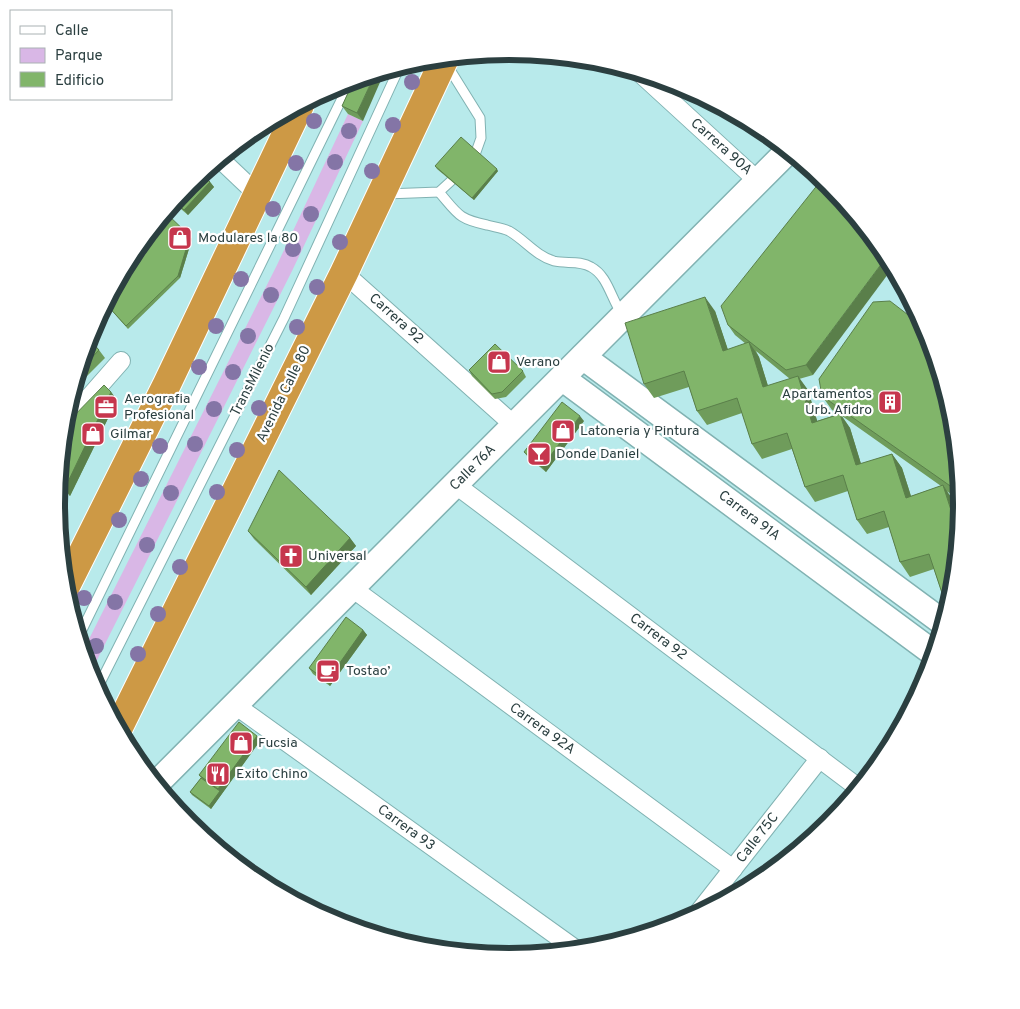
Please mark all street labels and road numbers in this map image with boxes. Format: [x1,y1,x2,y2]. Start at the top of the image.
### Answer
street label: Carrera 90A [687,115,755,179]
street label: Carrera 92 [365,290,427,348]
street label: TransMilenio [227,341,279,419]
street label: Avenida Calle 80 [253,343,315,445]
street label: Calle 76A [446,441,500,495]
street label: Carrera 91A [715,487,783,545]
street label: Carrera 92 [626,610,690,664]
street label: Carrera 92A [506,699,578,759]
street label: Carrera 93 [374,801,438,855]
street label: Calle 75C [733,809,783,867]

